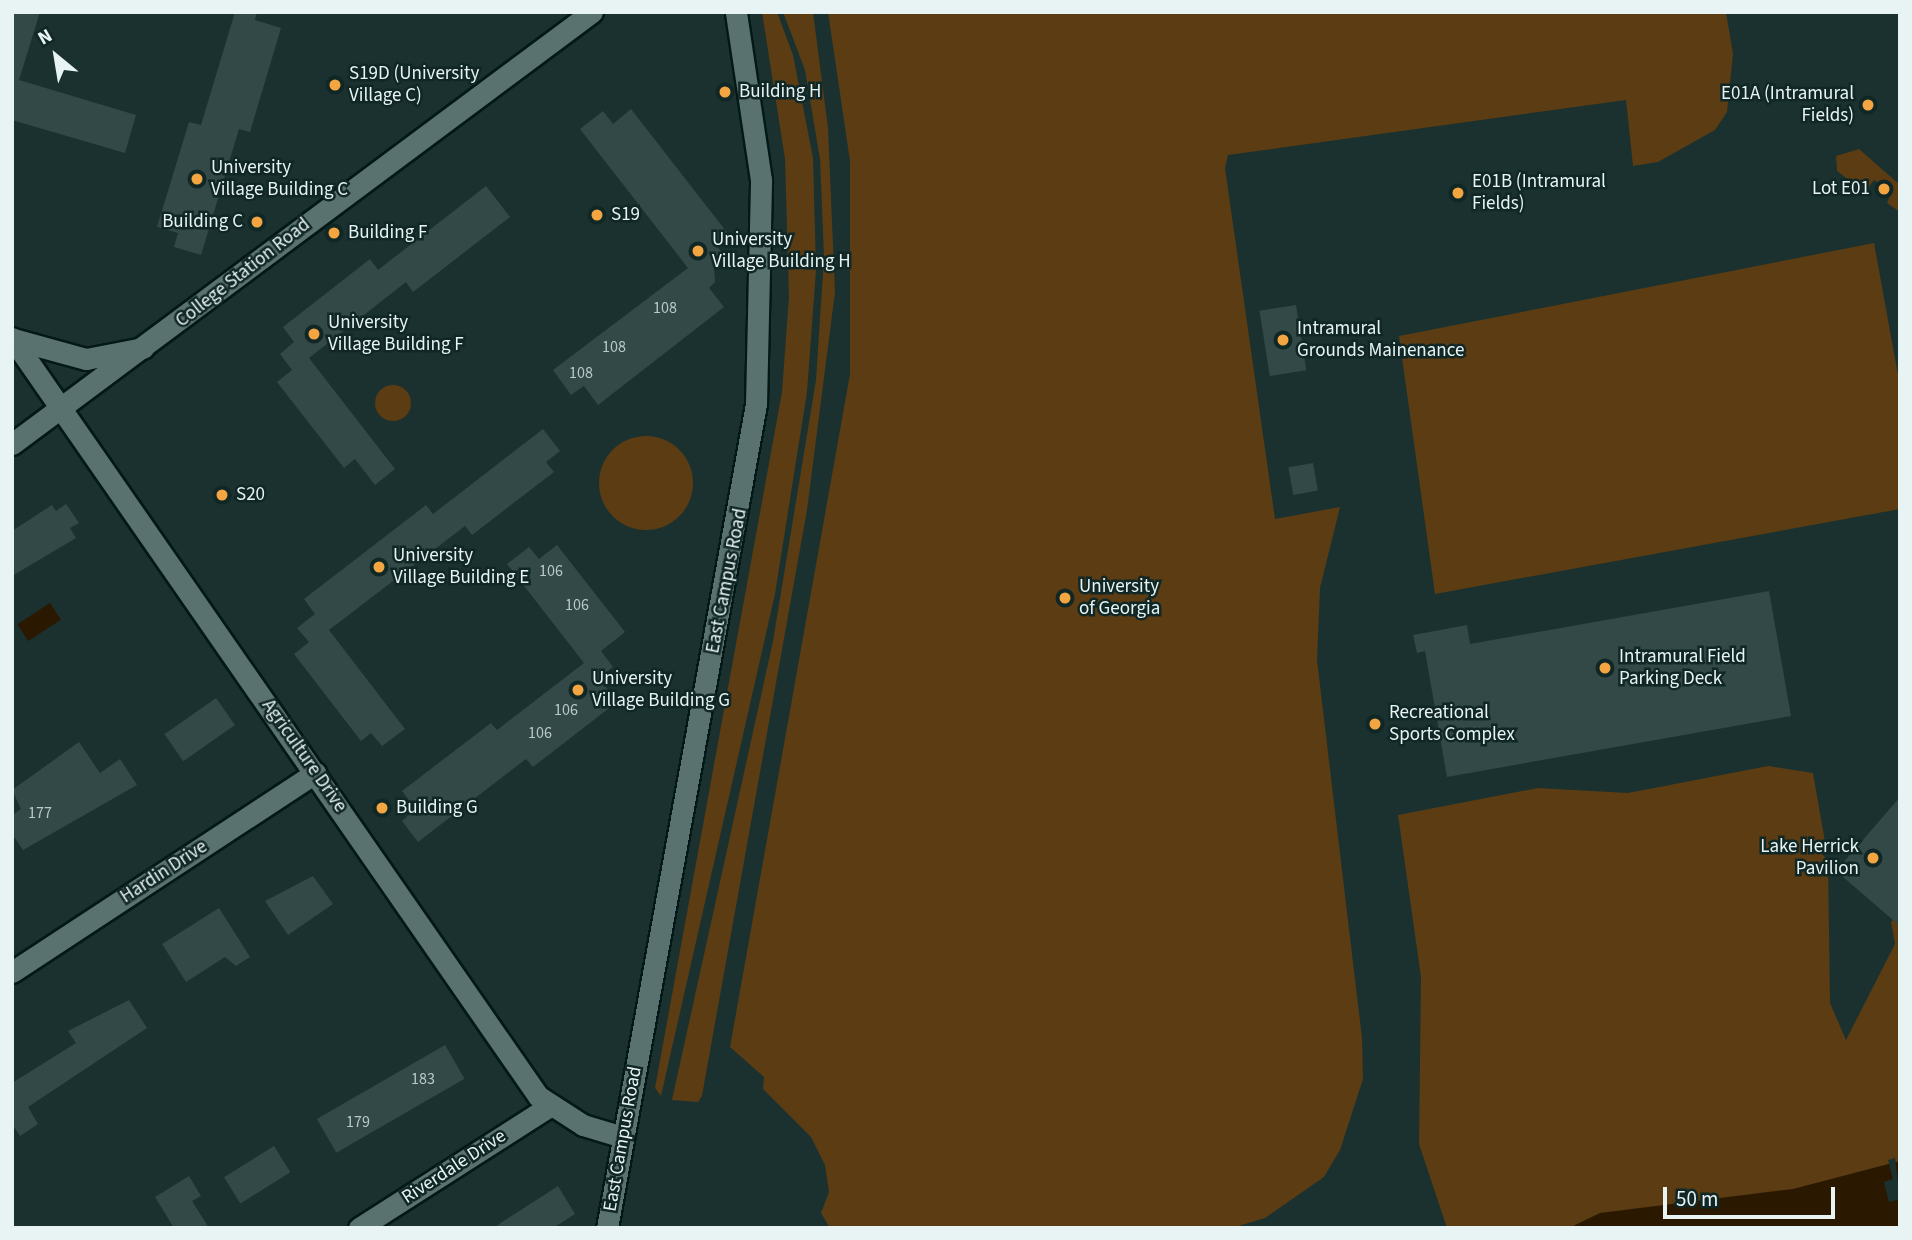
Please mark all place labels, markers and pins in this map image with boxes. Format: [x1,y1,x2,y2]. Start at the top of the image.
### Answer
place label: S19D (University Village C) [349,63,479,107]
marker: S19D (University Village C) [327,77,343,93]
place label: Building H [739,81,821,103]
place label: E01A (Intramural Fields) [1721,83,1854,127]
marker: Building H [717,84,733,100]
marker: E01A (Intramural Fields) [1860,97,1876,113]
place label: University Village Building C [211,157,348,201]
marker: University Village Building C [189,171,205,187]
place label: E01B (Intramural Fields) [1472,171,1606,215]
place label: Lot E01 [1812,178,1870,200]
marker: Lot E01 [1876,181,1892,197]
marker: E01B (Intramural Fields) [1450,185,1466,201]
place label: S19 [611,204,640,226]
marker: S19 [589,207,605,223]
place label: Building C [162,211,243,233]
marker: Building C [249,214,265,230]
place label: Building F [348,222,427,244]
marker: Building F [326,225,342,241]
place label: University Village Building H [712,229,851,273]
marker: University Village Building H [690,243,706,259]
place label: University Village Building F [328,312,464,356]
place label: Intramural Grounds Mainenance [1297,318,1464,362]
marker: University Village Building F [306,326,322,342]
marker: Intramural Grounds Mainenance [1275,332,1291,348]
place label: S20 [236,484,265,506]
marker: S20 [214,487,230,503]
place label: University Village Building E [393,545,529,589]
marker: University Village Building E [371,559,387,575]
place label: University of Georgia [1079,576,1160,620]
marker: University of Georgia [1057,590,1073,606]
place label: Intramural Field Parking Deck [1619,646,1746,690]
marker: Intramural Field Parking Deck [1597,660,1613,676]
place label: University Village Building G [592,668,730,712]
marker: University Village Building G [570,682,586,698]
place label: Recreational Sports Complex [1389,702,1515,746]
marker: Recreational Sports Complex [1367,716,1383,732]
place label: Building G [396,797,478,819]
marker: Building G [374,800,390,816]
place label: Lake Herrick Pavilion [1760,836,1859,880]
marker: Lake Herrick Pavilion [1865,850,1881,866]

